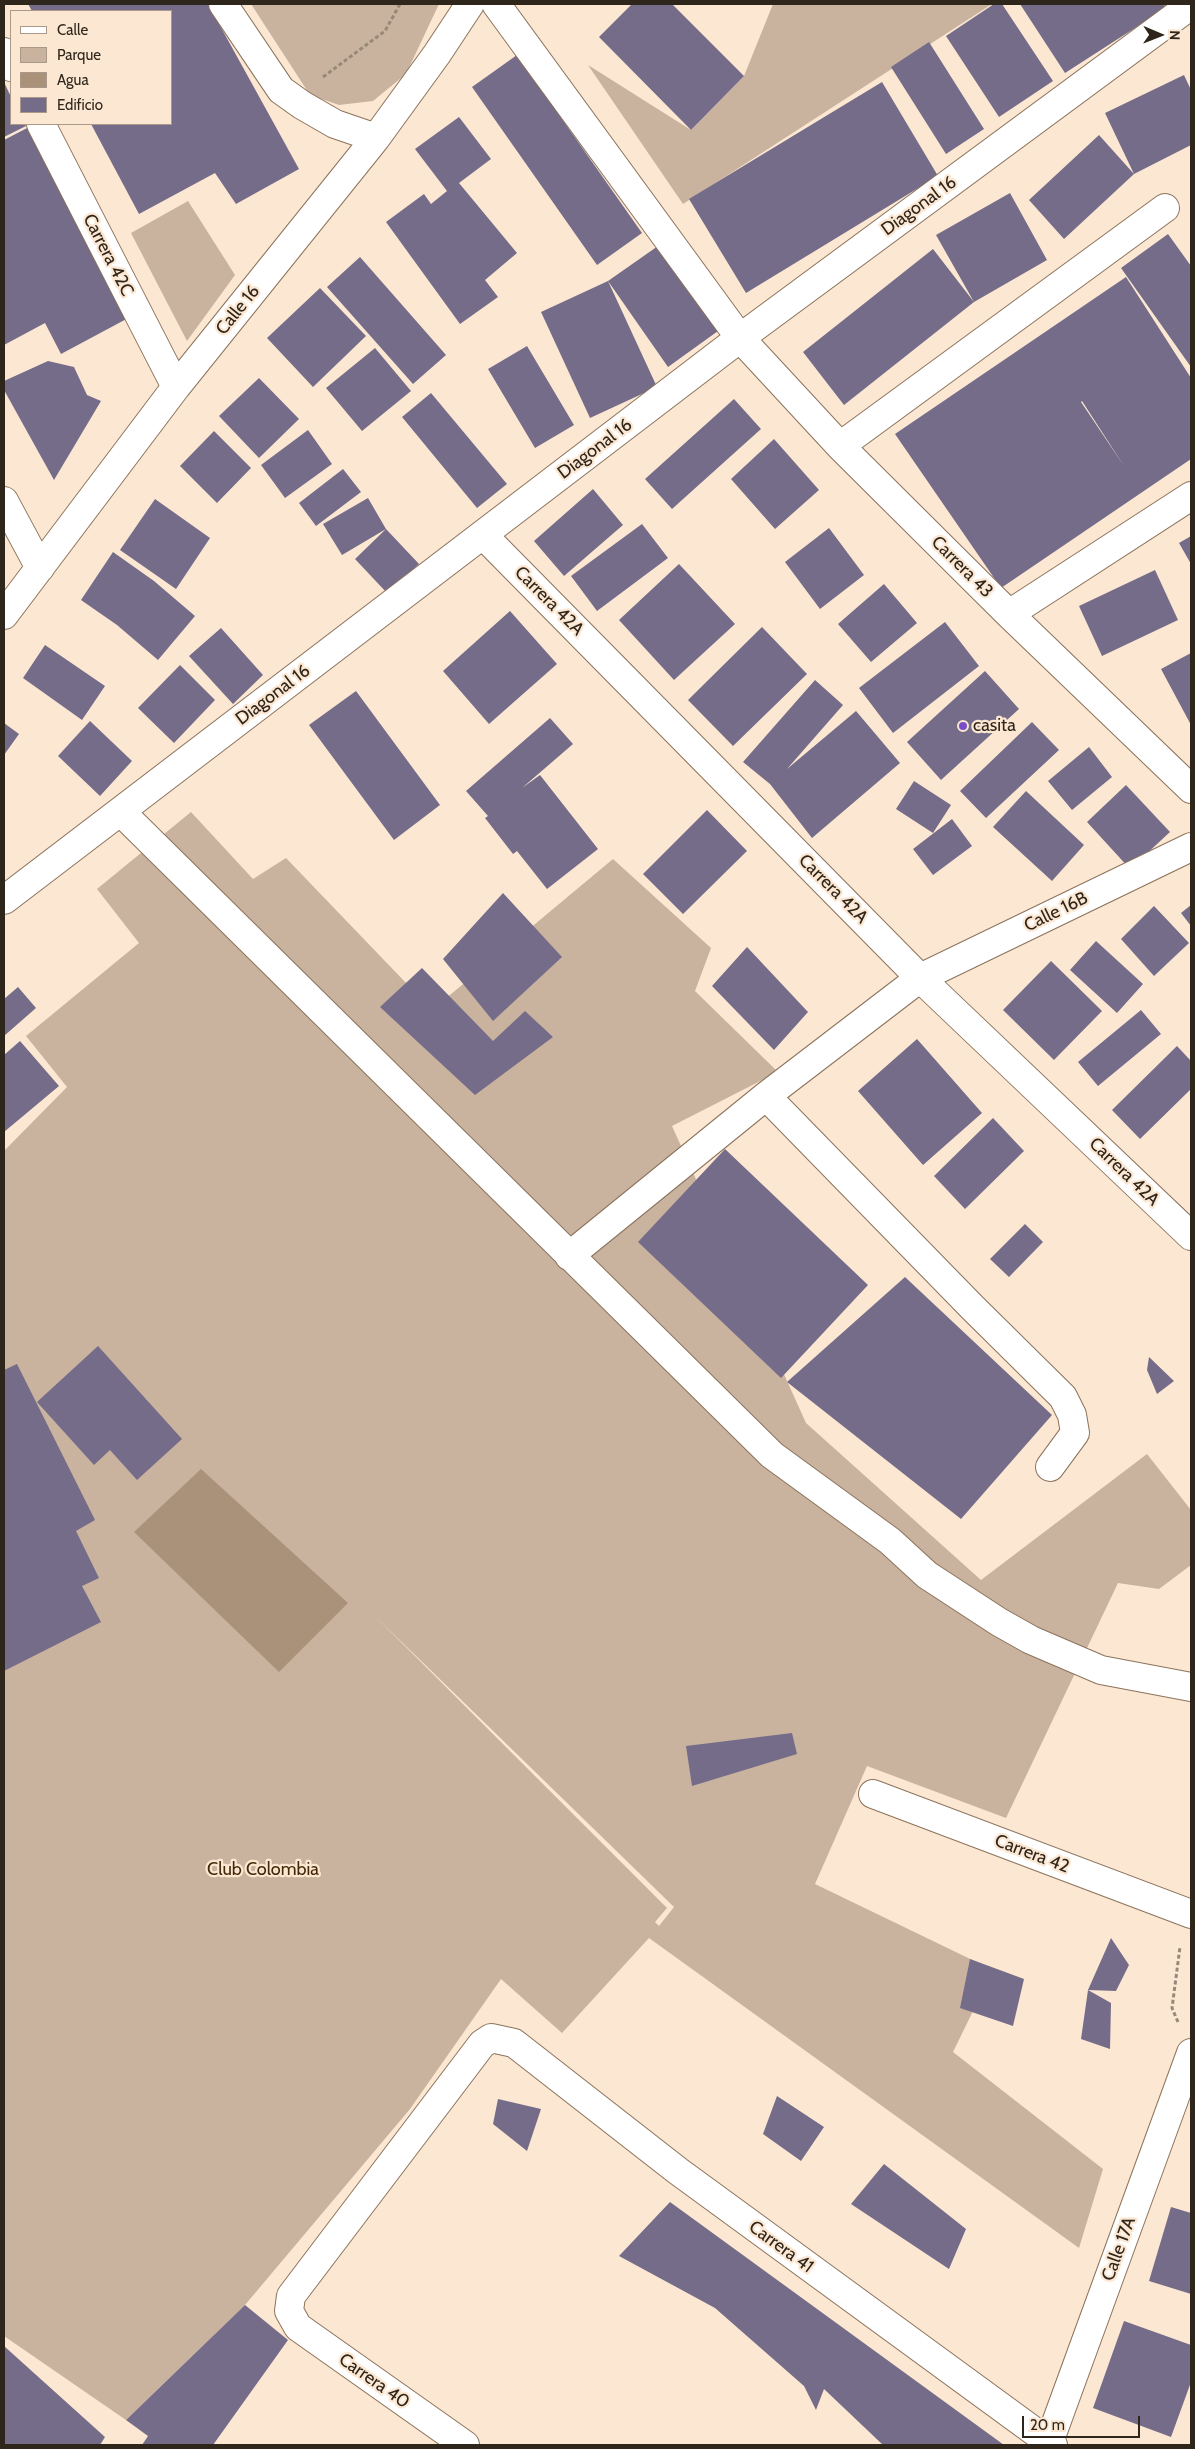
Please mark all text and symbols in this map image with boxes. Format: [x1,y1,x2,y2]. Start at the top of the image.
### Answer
legend [10,10,172,125]
north arrow [1135,10,1185,60]
text: Calle [57,21,88,39]
text: N [1166,30,1184,40]
text: Parque [57,46,101,64]
text: Agua [57,71,89,89]
text: Edificio [57,96,103,114]
street label: Diagonal 16 [877,172,961,240]
street label: Carrera 42C [78,210,138,300]
street label: Calle 16 [212,281,264,339]
street label: Diagonal 16 [554,414,636,484]
street label: Carrera 43 [927,532,997,602]
street label: Carrera 42A [510,562,588,640]
street label: Diagonal 16 [232,660,314,730]
place label: casita [973,715,1016,737]
marker: casita [957,720,969,732]
street label: Carrera 42A [794,850,872,928]
street label: Calle 16B [1021,887,1091,937]
street label: Carrera 42A [1084,1133,1164,1211]
street label: Carrera 42 [992,1830,1072,1878]
park label: Club Colombia [207,1859,319,1881]
street label: Calle 17A [1097,2214,1141,2284]
street label: Carrera 41 [744,2216,818,2278]
street label: Carrera 40 [335,2349,413,2413]
scale bar [1025,2406,1142,2438]
text: 20 m [1030,2416,1065,2434]

